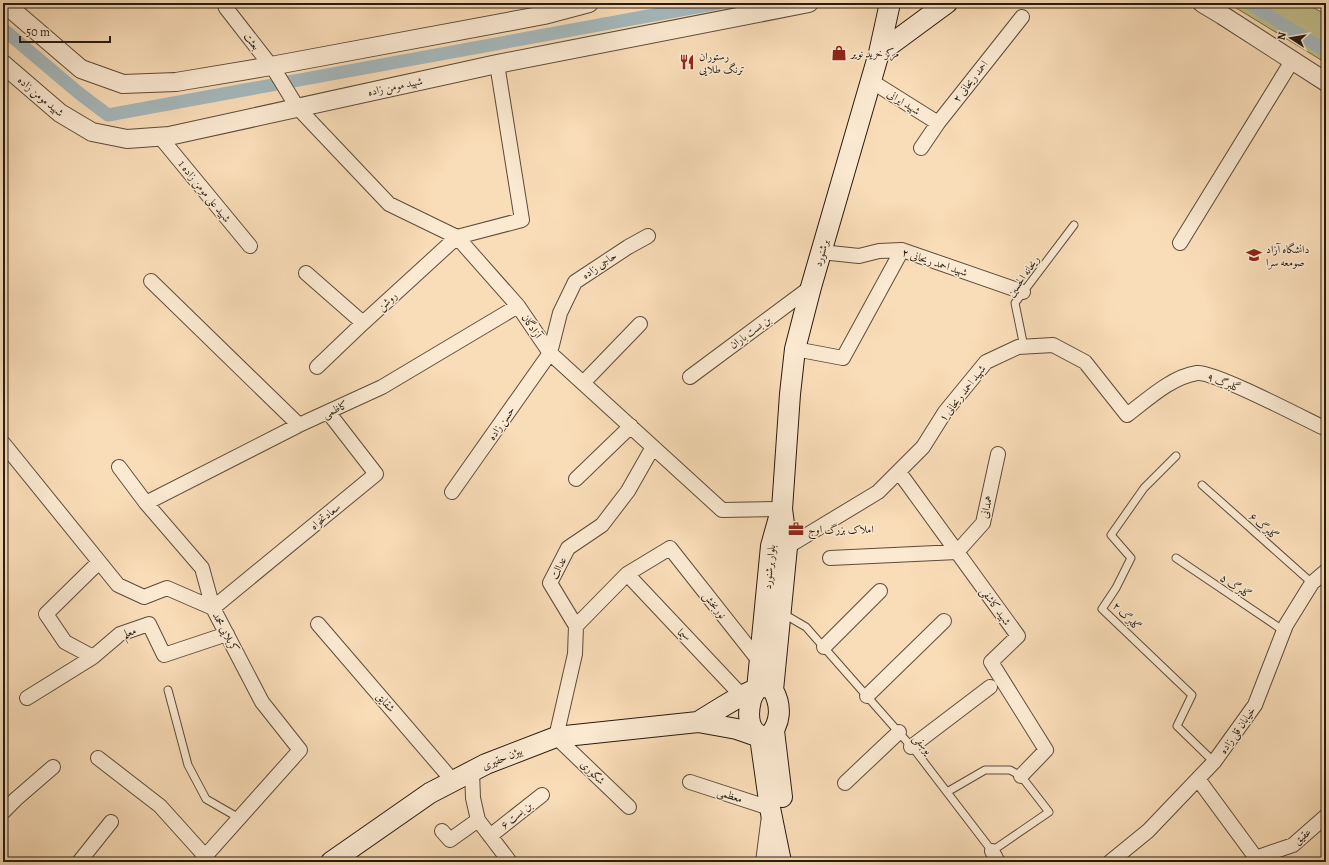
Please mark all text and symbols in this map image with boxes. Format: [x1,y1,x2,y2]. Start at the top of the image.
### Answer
scale bar [20,18,110,44]
north arrow [1271,18,1311,58]
text: 50 m [26,24,50,40]
street label: بعثت [240,29,263,53]
text: N [1274,31,1290,42]
shop icon: مرکز خرید نویر [830,44,848,62]
place label: مرکز خرید نویر [850,46,899,61]
place label: رستوران ترنگ طلایی [699,49,744,77]
restaurant icon: رستوران ترنگ طلایی [678,53,696,71]
street label: احمد ریحانی ۲ [949,57,991,105]
street label: شهید مومن زاده [14,73,67,121]
street label: شهید مومن زاده [366,73,424,101]
street label: شهید ایرانی [884,86,924,119]
street label: شهید علی مومن زاده 1 [174,157,234,226]
street label: برشنورد [811,238,832,268]
place label: دانشگاه آزاد صومعه سرا [1266,242,1309,270]
street label: شهید احمد ریحانی ۲ [900,245,970,280]
school or university icon: دانشگاه آزاد صومعه سرا [1245,246,1263,264]
street label: حاجی زاده [579,248,620,283]
street label: ریحانه الحسین [1004,253,1043,300]
street label: روشن [374,289,401,315]
street label: آزادگان [518,311,546,343]
street label: بن بست باران [727,312,774,353]
street label: شهید احمد ریحانی ۱ [935,362,989,425]
street label: گلبرگ ۹ [1205,369,1243,396]
street label: کاظمی [320,397,351,423]
street label: حسن زاده [484,403,519,444]
street label: همدانی [977,494,996,520]
street label: سعادتخواه [307,500,344,533]
street label: گلبرگ ۶ [1246,509,1282,544]
office icon: املاک بزرگ اوج [787,520,805,538]
place label: املاک بزرگ اوج [808,522,874,540]
street label: بلوار برشنورد [760,544,779,590]
street label: عدالت [547,554,570,582]
street label: گلبرگ ۵ [1217,570,1254,602]
street label: شهید کاشفی [976,584,1015,629]
street label: نوربخش [699,589,730,622]
street label: گلبرگ ۲ [1109,599,1144,634]
street label: کربلایی محمد [209,610,242,655]
street label: معلم [120,623,140,646]
street label: سیما [674,625,694,645]
street label: شقایق [373,689,398,715]
street label: خیابان قلی زاده [1216,704,1260,757]
street label: یوسفی [909,731,936,759]
street label: بیژن حقیری [480,744,525,773]
street label: شکوری [577,757,608,788]
street label: معظمی [715,784,744,808]
street label: بن بست ۶ [497,798,535,833]
street label: عقیق [1290,825,1314,848]

